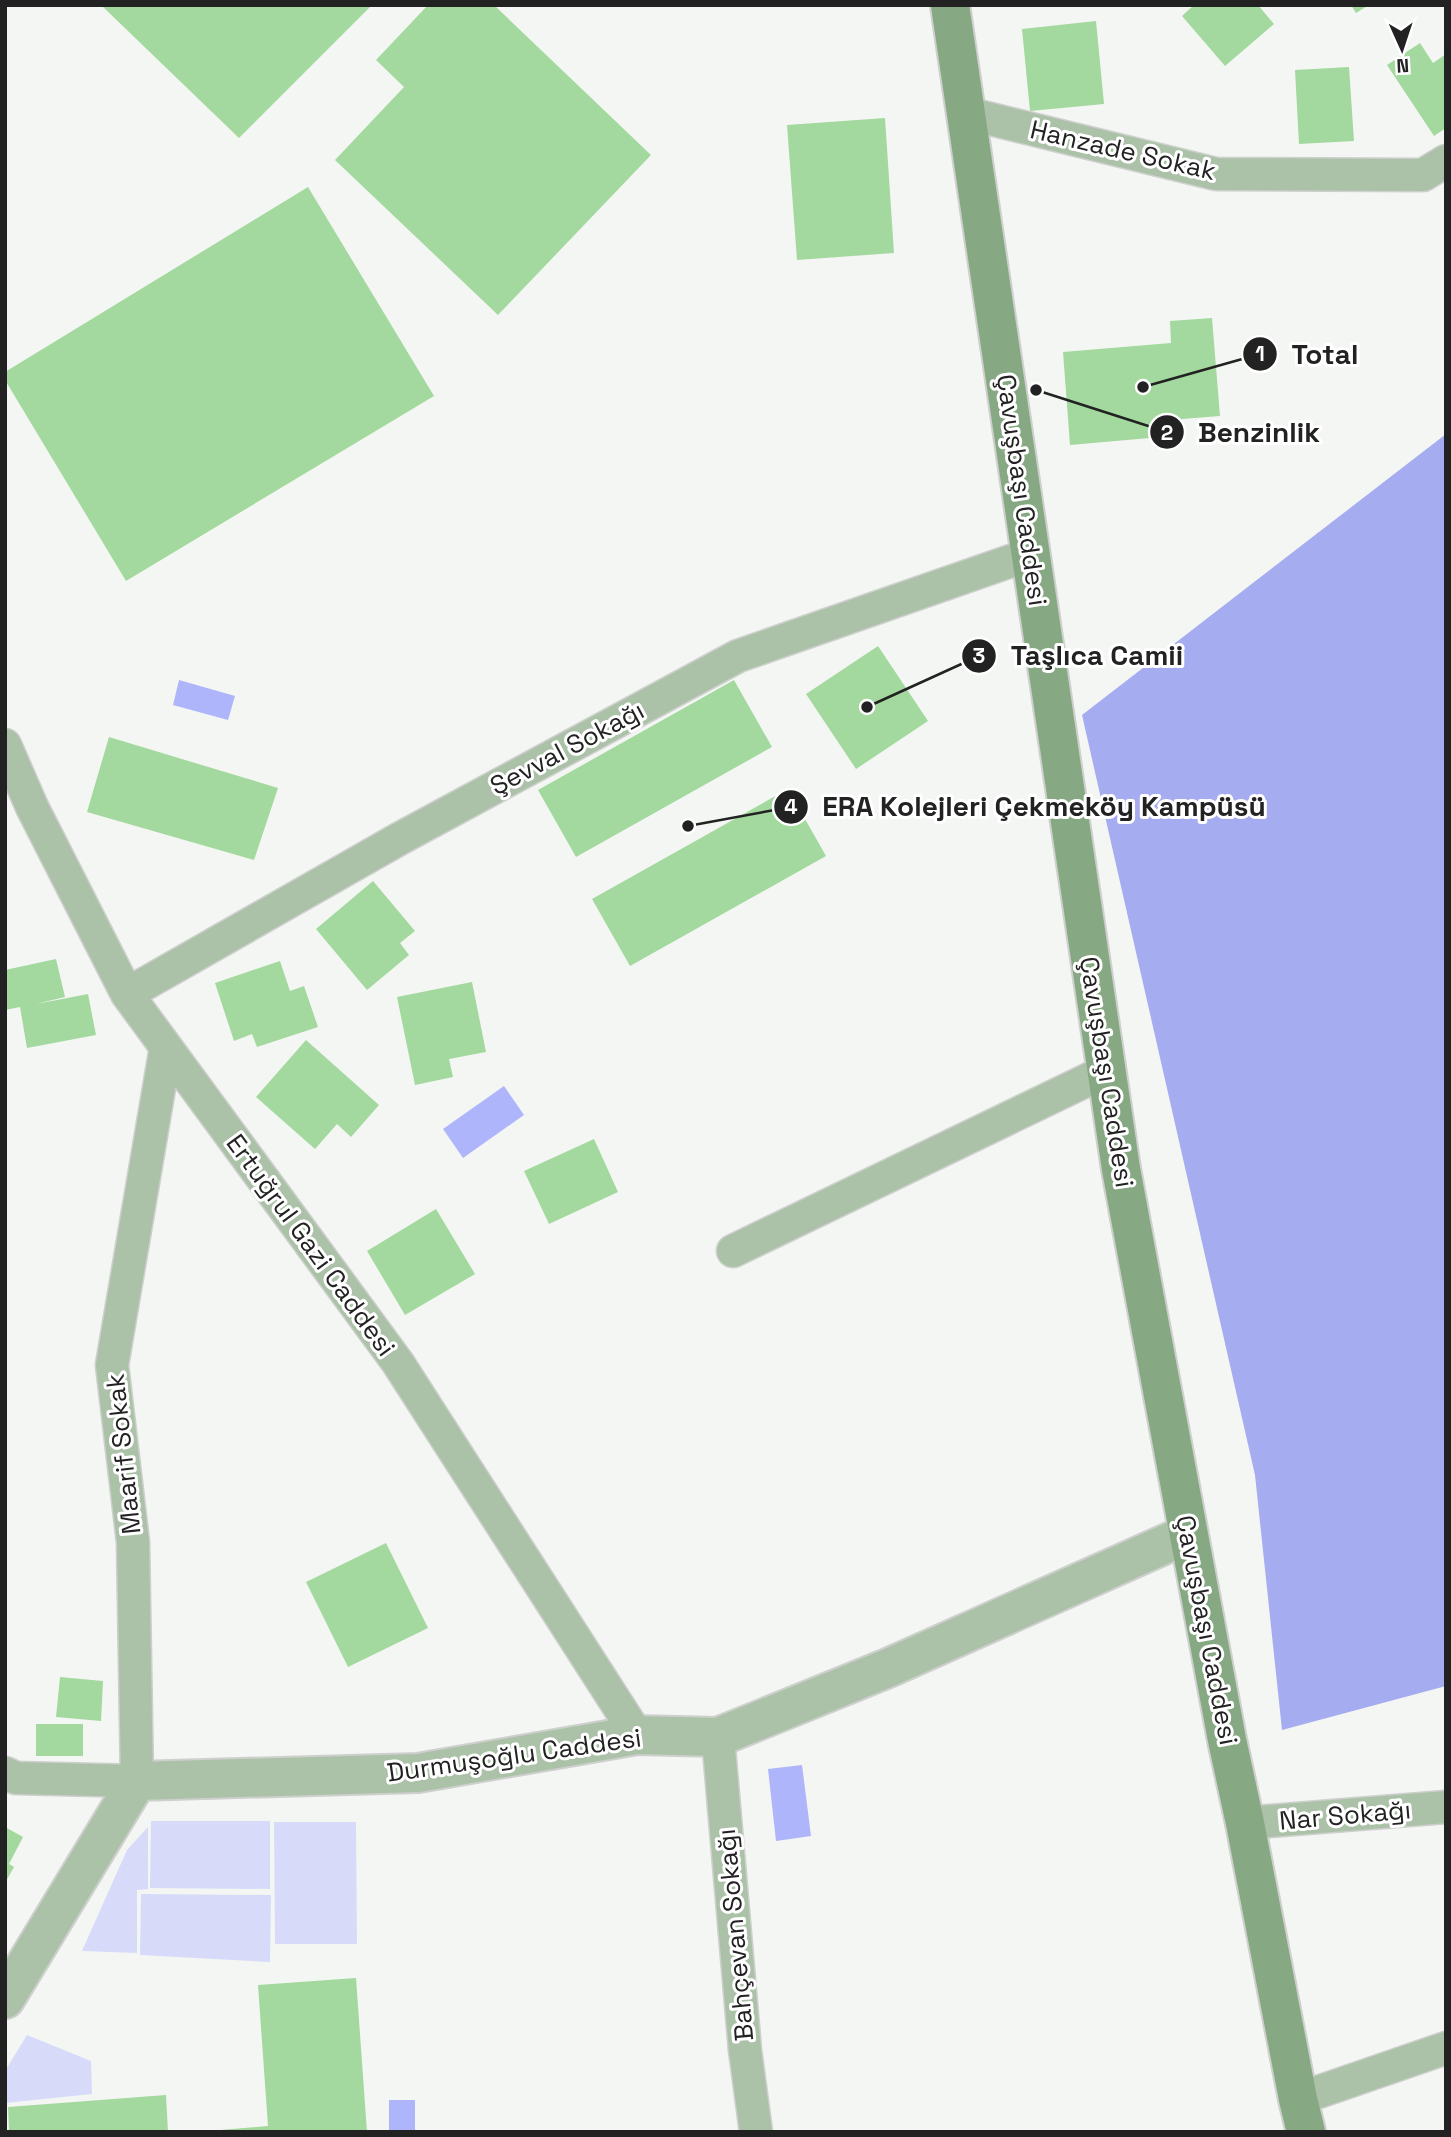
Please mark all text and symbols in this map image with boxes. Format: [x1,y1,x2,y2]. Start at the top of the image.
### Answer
north arrow [1367,14,1437,84]
text: N [1396,53,1410,78]
street label: Hanzade Sokak [1027,112,1219,188]
callout: Total [1242,329,1372,378]
text: Total [1292,336,1358,372]
text: 1 [1255,340,1265,367]
street label: Çavuşbaşı Caddesi [989,372,1055,608]
callout: Benzinlik [1149,408,1334,457]
text: Benzinlik [1198,414,1320,450]
text: 2 [1161,419,1173,446]
callout: Taşlıca Camii [962,631,1197,680]
text: Taşlıca Camii [1011,637,1183,673]
text: 3 [973,642,985,669]
street label: Şevval Sokağı [484,693,650,803]
callout: ERA Kolejleri Çekmeköy Kampüsü [773,782,1280,831]
text: ERA Kolejleri Çekmeköy Kampüsü [822,788,1266,824]
text: 4 [784,793,798,820]
street label: Çavuşbaşı Caddesi [1072,954,1142,1190]
street label: Ertuğrul Gazi Caddesi [219,1127,403,1363]
street label: Maarif Sokak [98,1372,148,1536]
street label: Çavuşbaşı Caddesi [1168,1512,1246,1748]
street label: Durmuşoğlu Caddesi [385,1720,643,1790]
street label: Nar Sokağı [1278,1792,1412,1838]
street label: Bahçevan Sokağı [709,1827,761,2043]

